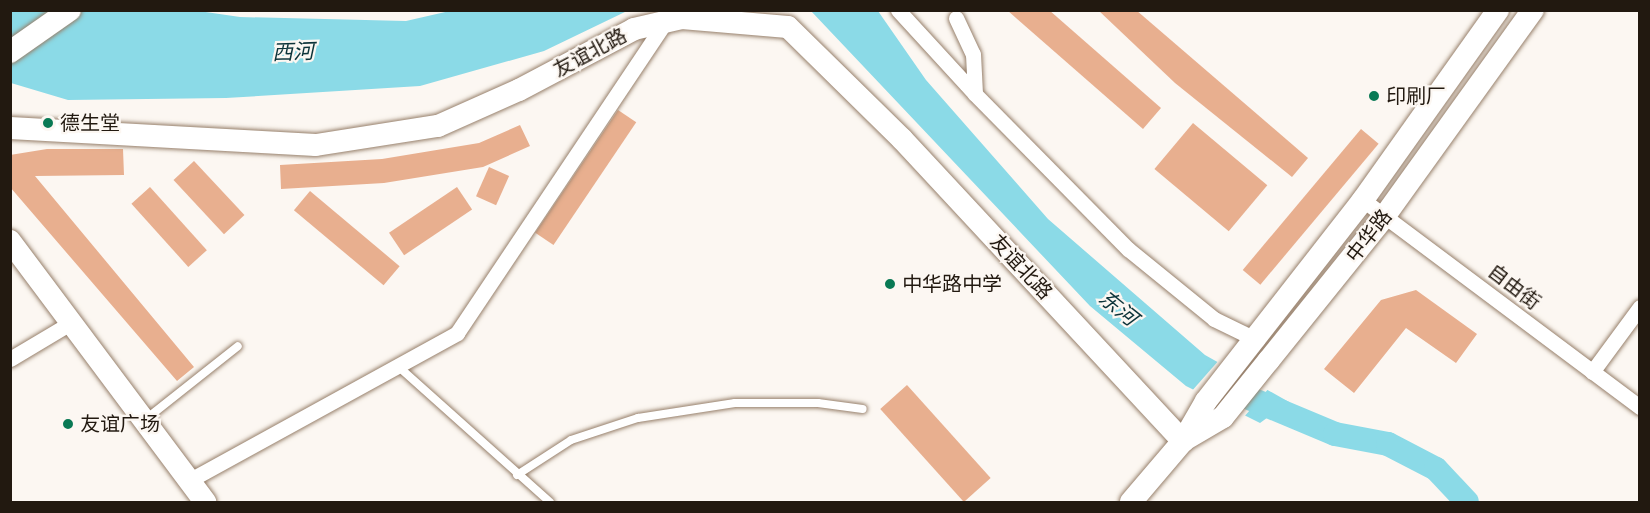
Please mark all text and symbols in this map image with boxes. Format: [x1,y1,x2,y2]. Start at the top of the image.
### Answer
street label: 友谊北路 [549,24,631,82]
water label: 西河 [272,39,314,65]
place label: 印刷厂 [1386,84,1446,108]
marker: 印刷厂 [1367,89,1381,103]
place label: 德生堂 [60,111,120,135]
marker: 德生堂 [41,116,55,130]
street label: 中华路 [1341,205,1397,267]
street label: 友谊北路 [985,230,1057,304]
street label: 自由街 [1483,259,1545,315]
place label: 中华路中学 [902,272,1002,296]
marker: 中华路中学 [883,277,897,291]
water label: 东河 [1094,285,1142,331]
place label: 友谊广场 [80,412,160,436]
marker: 友谊广场 [61,417,75,431]

